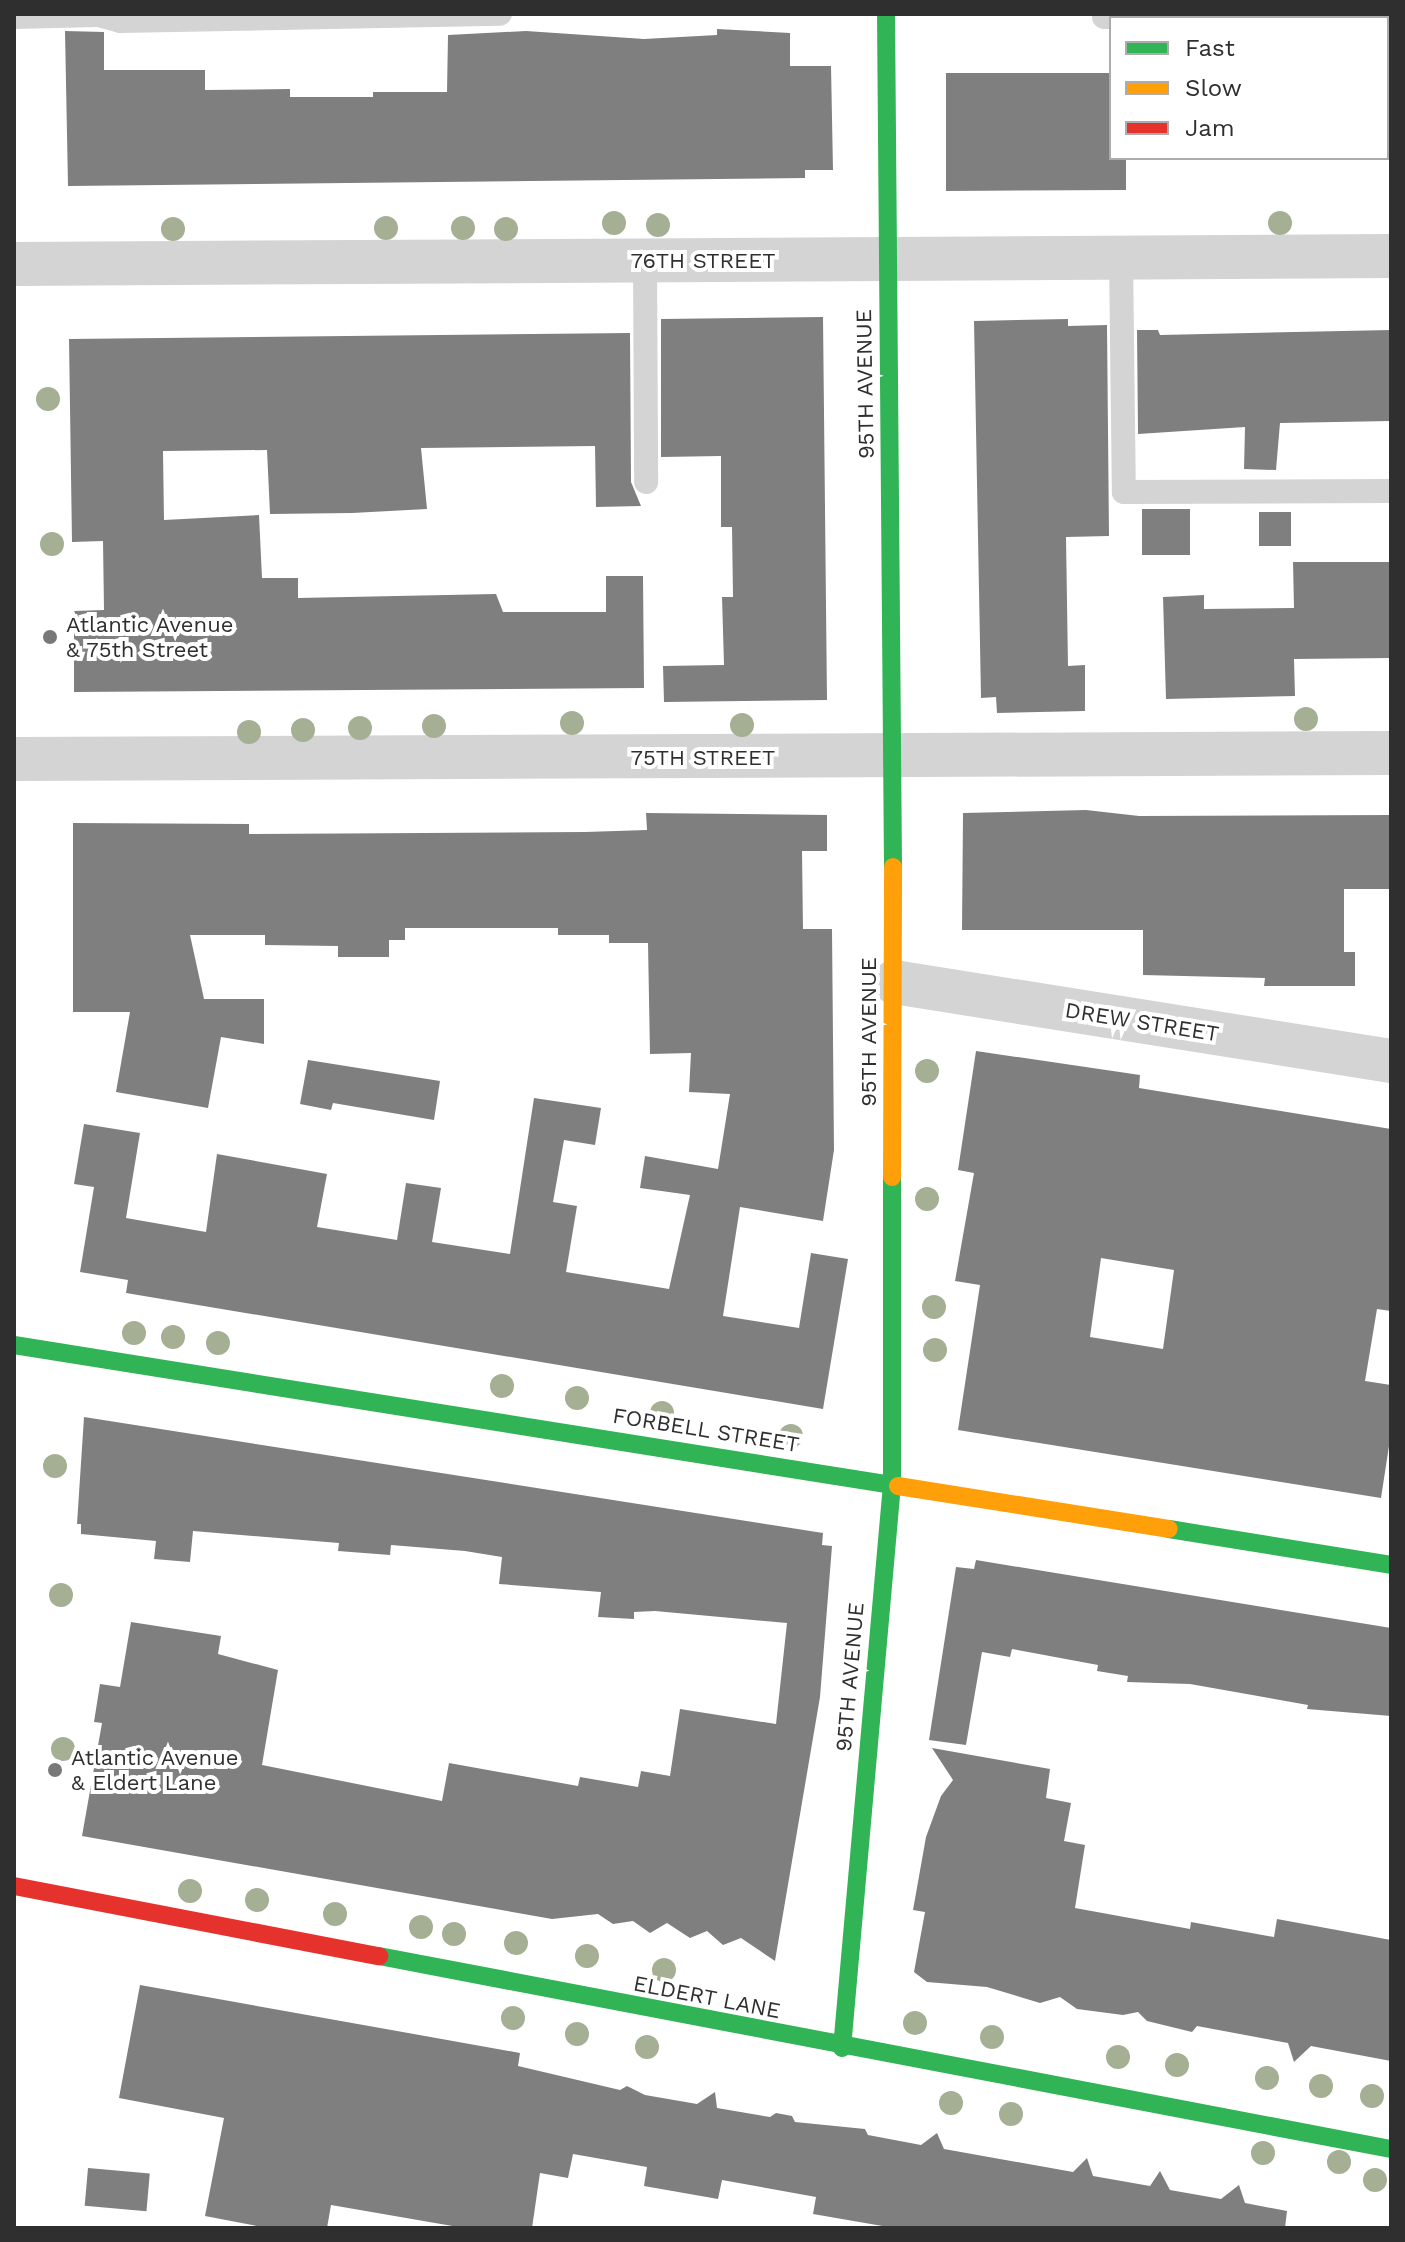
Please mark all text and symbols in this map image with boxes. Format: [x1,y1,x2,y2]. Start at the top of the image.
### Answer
legend [1109,16,1389,160]
text: Fast [1185,34,1235,62]
text: Slow [1185,74,1242,102]
text: Jam [1185,114,1235,142]
street label: 76TH STREET [631,248,775,274]
street label: 95TH AVENUE [850,308,880,460]
place label: Atlantic Avenue & 75th Street [66,611,234,662]
marker: Atlantic Avenue & 75th Street [41,628,59,646]
street label: 75TH STREET [631,745,775,771]
street label: 95TH AVENUE [856,957,882,1107]
street label: DREW STREET [1063,997,1221,1047]
street label: FORBELL STREET [611,1402,801,1458]
street label: 95TH AVENUE [830,1601,870,1753]
place label: Atlantic Avenue & Eldert Lane [71,1744,239,1796]
marker: Atlantic Avenue & Eldert Lane [46,1761,64,1779]
street label: ELDERT LANE [631,1970,783,2024]

